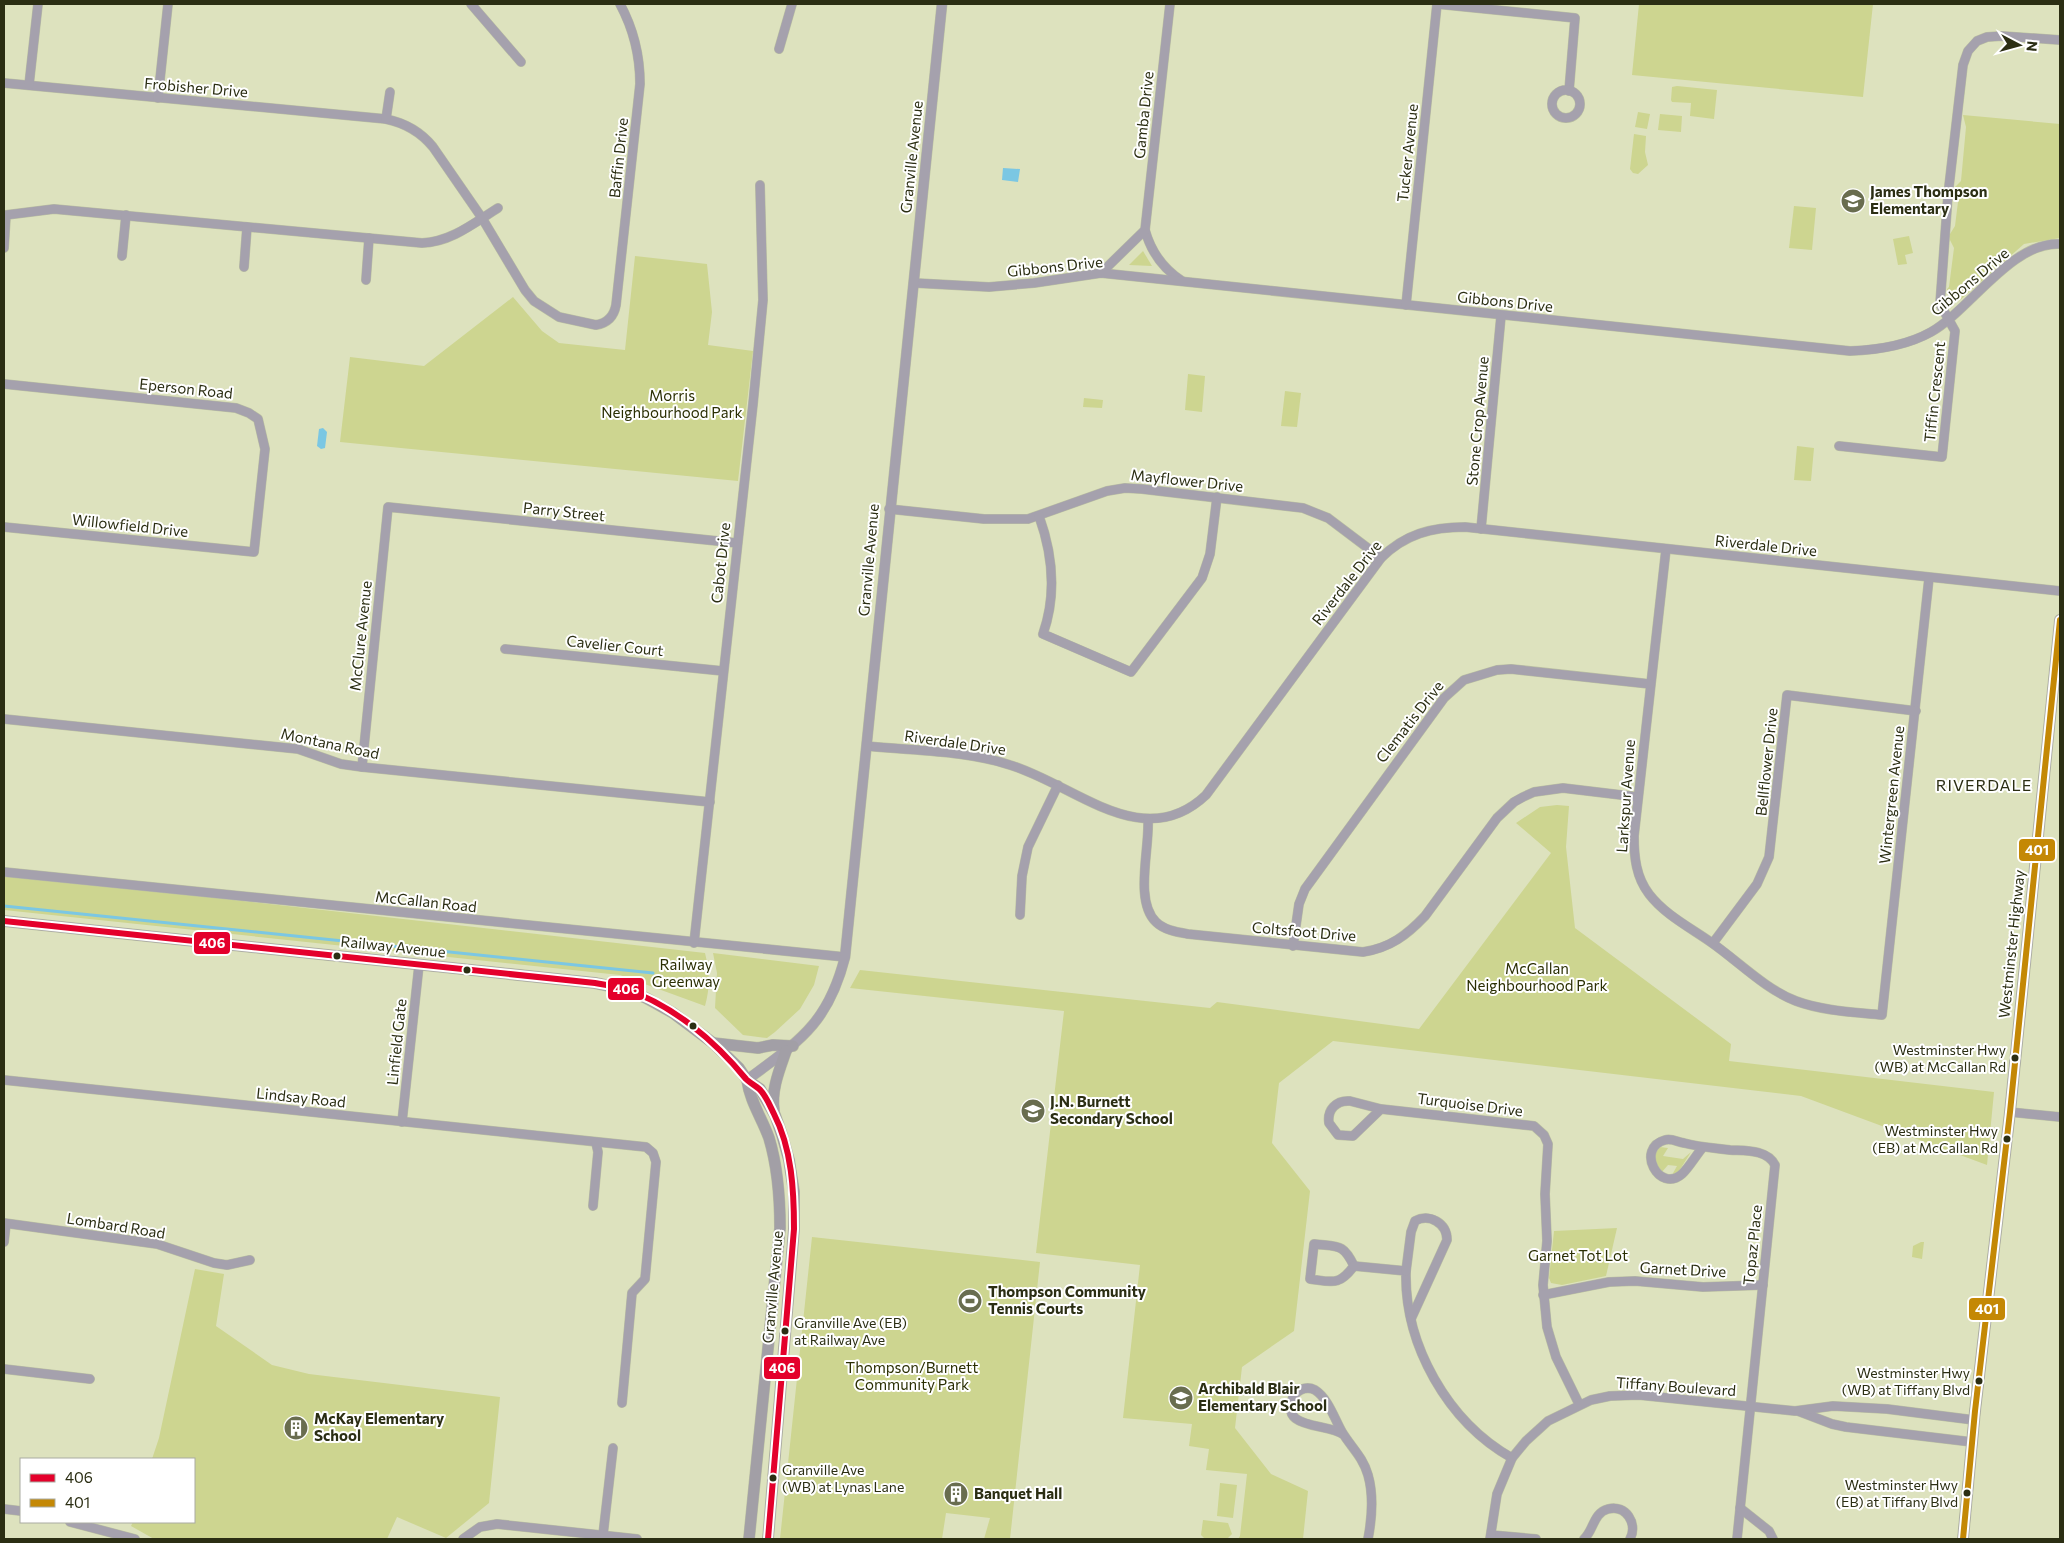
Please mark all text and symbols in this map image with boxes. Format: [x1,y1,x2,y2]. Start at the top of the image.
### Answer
north arrow [1994,20,2044,70]
text: N [2023,40,2041,53]
street label: Gamba Drive [1129,70,1157,159]
street label: Frobisher Drive [143,73,249,101]
street label: Granville Avenue [896,100,926,214]
street label: Tucker Avenue [1393,103,1421,203]
street label: Baffin Drive [605,117,631,199]
place label: James Thompson Elementary [1870,182,1987,217]
school or university icon: James Thompson Elementary [1840,188,1866,214]
street label: Gibbons Drive [1927,243,2012,319]
street label: Gibbons Drive [1006,252,1104,280]
street label: Gibbons Drive [1456,287,1554,315]
street label: Tiffin Crescent [1920,341,1948,443]
street label: Stone Crop Avenue [1462,355,1492,486]
street label: Eperson Road [139,374,234,402]
park label: Morris Neighbourhood Park [601,386,743,421]
street label: Mayflower Drive [1130,465,1244,495]
street label: Parry Street [522,498,606,524]
street label: Granville Avenue [854,503,882,617]
street label: Willowfield Drive [71,510,189,540]
street label: Cabot Drive [707,522,733,604]
street label: Riverdale Drive [1714,531,1818,559]
street label: Riverdale Drive [1308,536,1385,628]
street label: McClure Avenue [345,580,375,692]
street label: Cavelier Court [566,631,665,659]
street label: Clematis Drive [1372,677,1447,766]
street label: Bellflower Drive [1751,707,1781,817]
street label: Montana Road [279,724,381,762]
street label: Wintergreen Avenue [1875,725,1907,865]
street label: Riverdale Drive [903,726,1007,758]
street label: Larkspur Avenue [1612,739,1638,853]
district label: RIVERDALE [1936,775,2032,794]
line badge: 401 [2018,838,2056,862]
text: 401 [2025,841,2049,858]
street label: Westminster Highway [1994,869,2028,1019]
street label: McCallan Road [375,887,478,915]
street label: Coltsfoot Drive [1251,917,1357,945]
line badge: 406 [193,931,231,955]
street label: Railway Avenue [340,932,447,960]
text: 406 [199,934,226,951]
unlabelled marker [332,951,342,961]
park label: Railway Greenway [652,955,720,990]
park label: McCallan Neighbourhood Park [1466,959,1608,994]
unlabelled marker [462,965,472,975]
line badge: 406 [607,977,645,1001]
text: 406 [613,980,640,997]
street label: Linfield Gate [383,998,410,1086]
unlabelled marker [688,1021,698,1031]
place label: Westminster Hwy (WB) at McCallan Rd [1874,1041,2006,1075]
marker: Westminster Hwy (WB) at McCallan Rd [2010,1053,2020,1063]
street label: Lindsay Road [255,1083,347,1111]
street label: Turquoise Drive [1416,1089,1524,1119]
place label: J.N. Burnett Secondary School [1050,1092,1173,1127]
school or university icon: J.N. Burnett Secondary School [1020,1098,1046,1124]
place label: Westminster Hwy (EB) at McCallan Rd [1872,1122,1998,1156]
marker: Westminster Hwy (EB) at McCallan Rd [2002,1134,2012,1144]
street label: Topaz Place [1739,1204,1765,1286]
street label: Lombard Road [66,1208,167,1242]
street label: Granville Avenue [758,1230,786,1344]
park label: Garnet Tot Lot [1528,1246,1628,1264]
street label: Garnet Drive [1639,1258,1727,1280]
place label: Thompson Community Tennis Courts [988,1282,1147,1317]
sports icon: Thompson Community Tennis Courts [957,1288,983,1314]
line badge: 401 [1968,1297,2006,1321]
text: 401 [1975,1300,1999,1317]
place label: Granville Ave (EB) at Railway Ave [794,1314,907,1348]
marker: Granville Ave (EB) at Railway Ave [780,1326,790,1336]
line badge: 406 [763,1356,801,1380]
park label: Thompson/Burnett Community Park [846,1358,978,1393]
text: 406 [769,1359,796,1376]
place label: Westminster Hwy (WB) at Tiffany Blvd [1842,1364,1970,1398]
street label: Tiffany Boulevard [1616,1373,1737,1399]
marker: Westminster Hwy (WB) at Tiffany Blvd [1974,1376,1984,1386]
place label: Archibald Blair Elementary School [1198,1379,1327,1414]
school or university icon: Archibald Blair Elementary School [1168,1385,1194,1411]
place label: McKay Elementary School [314,1409,445,1444]
building icon: McKay Elementary School [283,1415,309,1441]
legend [20,1458,195,1523]
place label: Granville Ave (WB) at Lynas Lane [782,1461,904,1495]
text: 406 [65,1468,93,1486]
marker: Granville Ave (WB) at Lynas Lane [768,1473,778,1483]
place label: Westminster Hwy (EB) at Tiffany Blvd [1836,1476,1958,1510]
building icon: Banquet Hall [943,1481,969,1507]
place label: Banquet Hall [974,1484,1062,1502]
marker: Westminster Hwy (EB) at Tiffany Blvd [1962,1488,1972,1498]
text: 401 [65,1493,90,1511]

